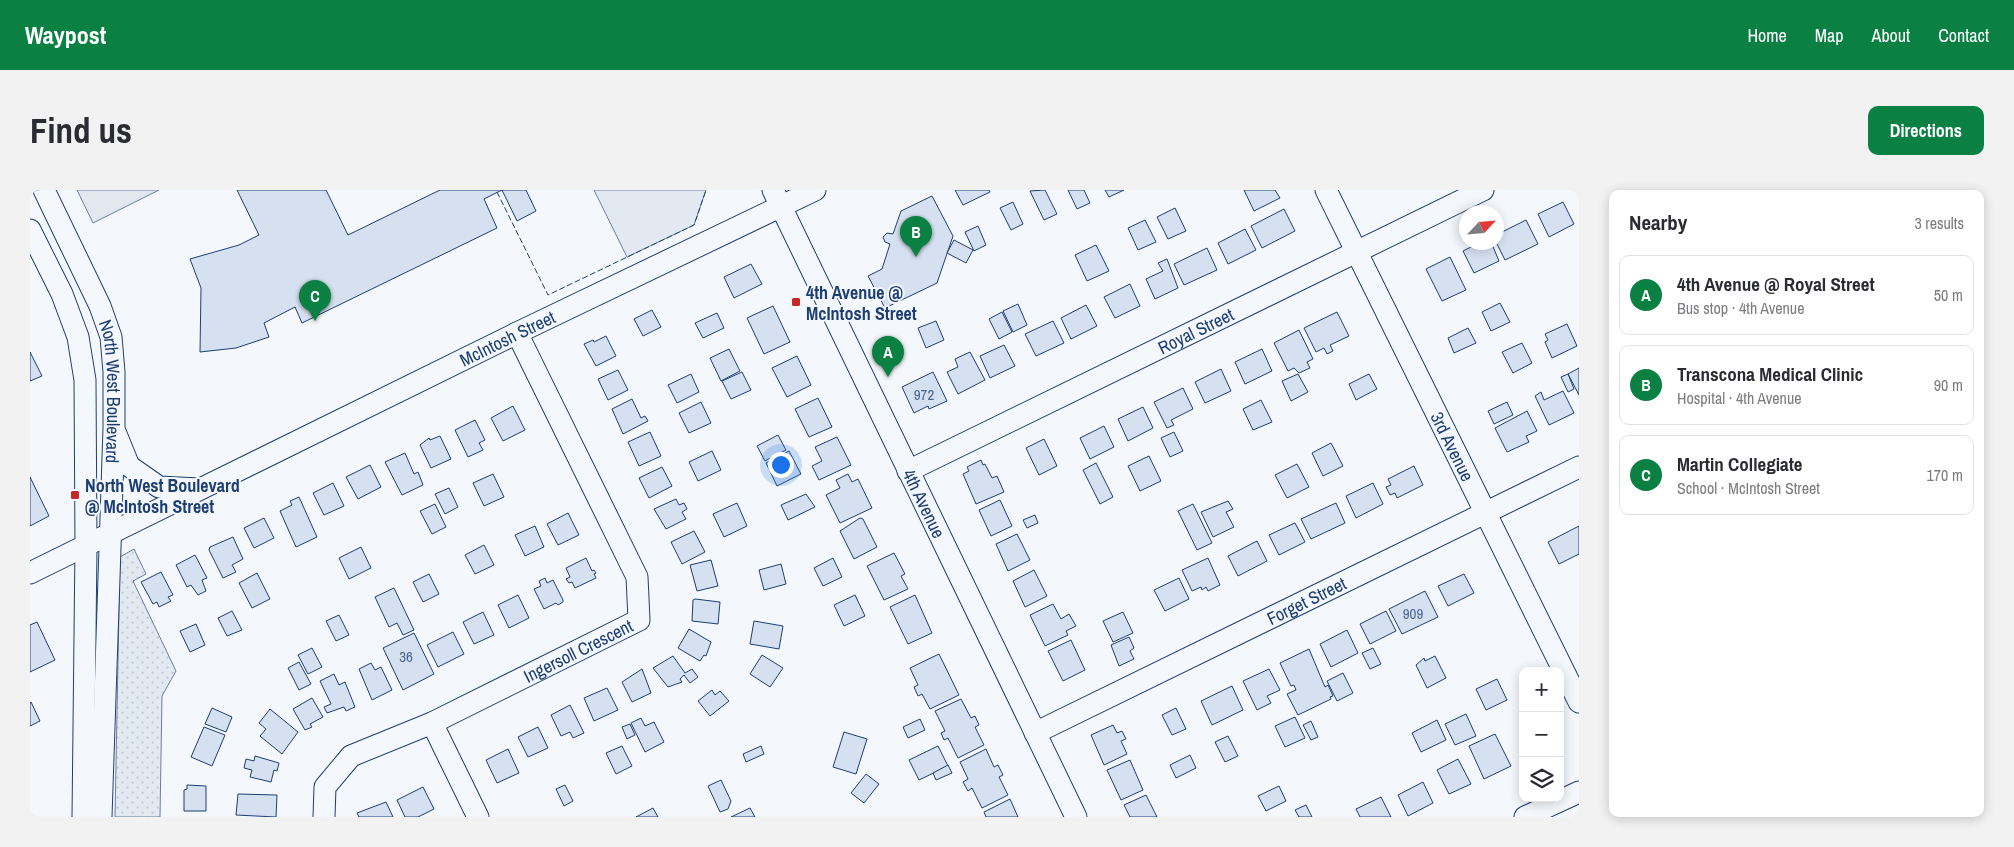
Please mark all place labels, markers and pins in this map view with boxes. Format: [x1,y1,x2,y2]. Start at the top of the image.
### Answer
pin: B [900,216,932,257]
pin: C [299,280,331,321]
place label: 4th Avenue @ McIntosh Street [806,280,917,326]
marker: 4th Avenue @ McIntosh Street [790,296,802,308]
pin: A [872,336,904,377]
place label: North West Boulevard @ McIntosh Street [85,473,240,519]
marker: North West Boulevard @ McIntosh Street [69,489,81,501]

